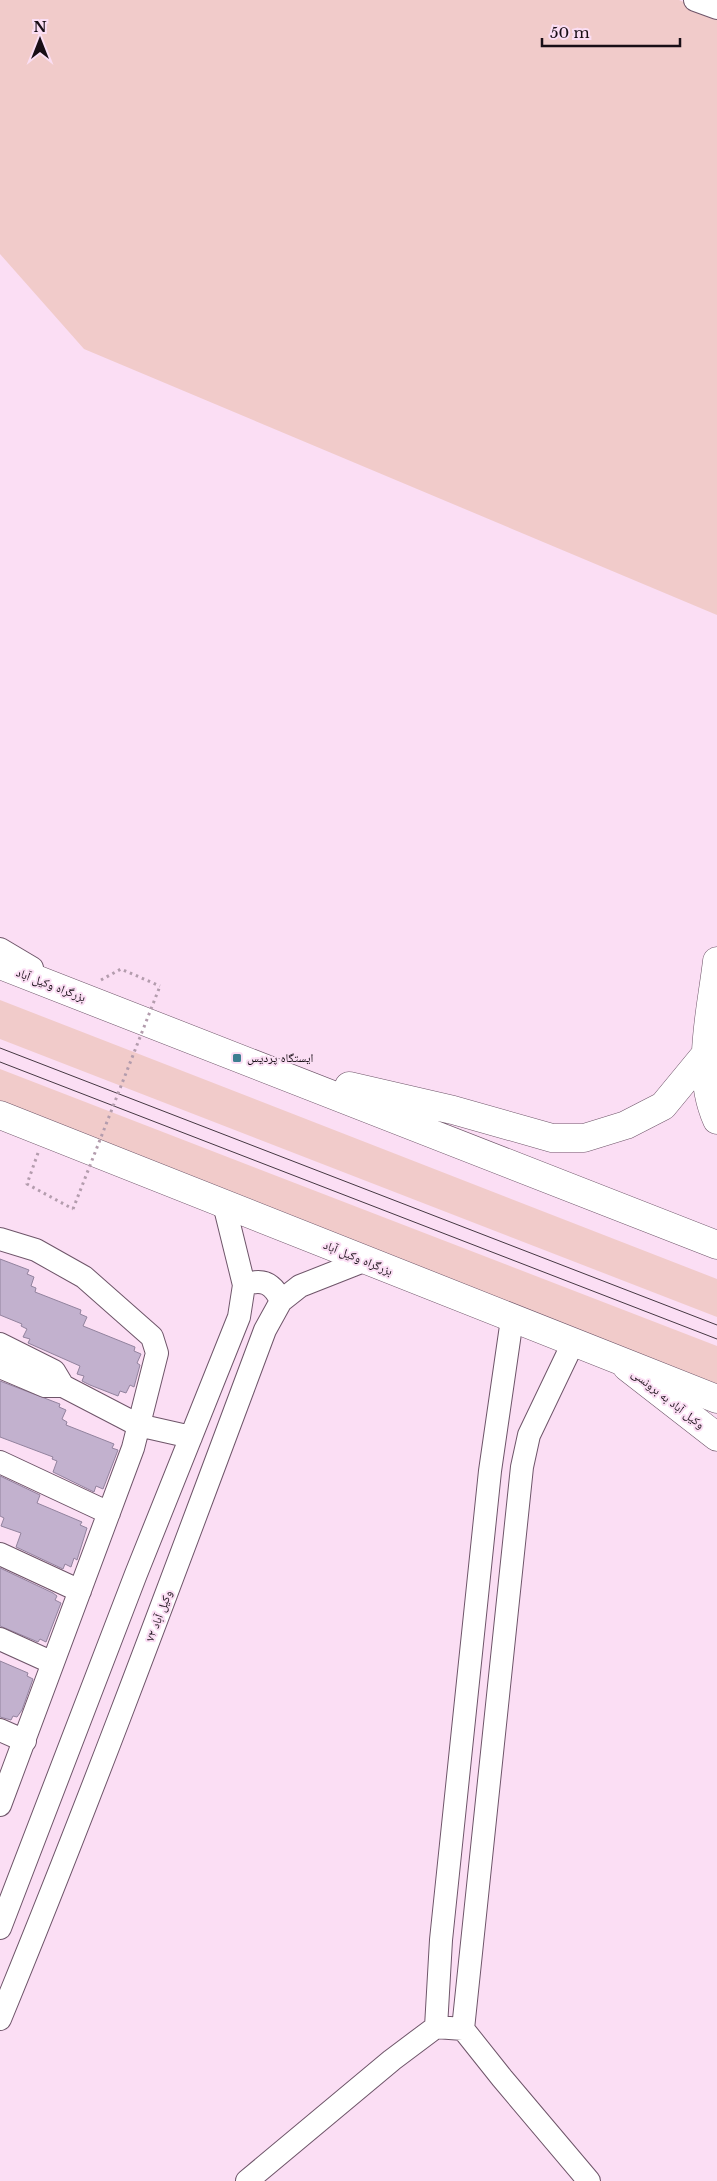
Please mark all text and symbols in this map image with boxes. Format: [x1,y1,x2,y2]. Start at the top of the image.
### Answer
north arrow [15,15,65,65]
scale bar [542,15,680,47]
text: N [33,18,47,36]
text: 50 m [550,23,590,42]
street label: بزرگراه وکیل آباد [14,964,88,1005]
place label: ایستگاه پردیس [247,1050,314,1065]
marker: ایستگاه پردیس [231,1052,243,1064]
street label: بزرگراه وکیل آباد [321,1237,395,1279]
street label: وکیل آباد به برونسی [629,1365,708,1432]
street label: ۷۲ وکیل آباد [142,1588,176,1644]

